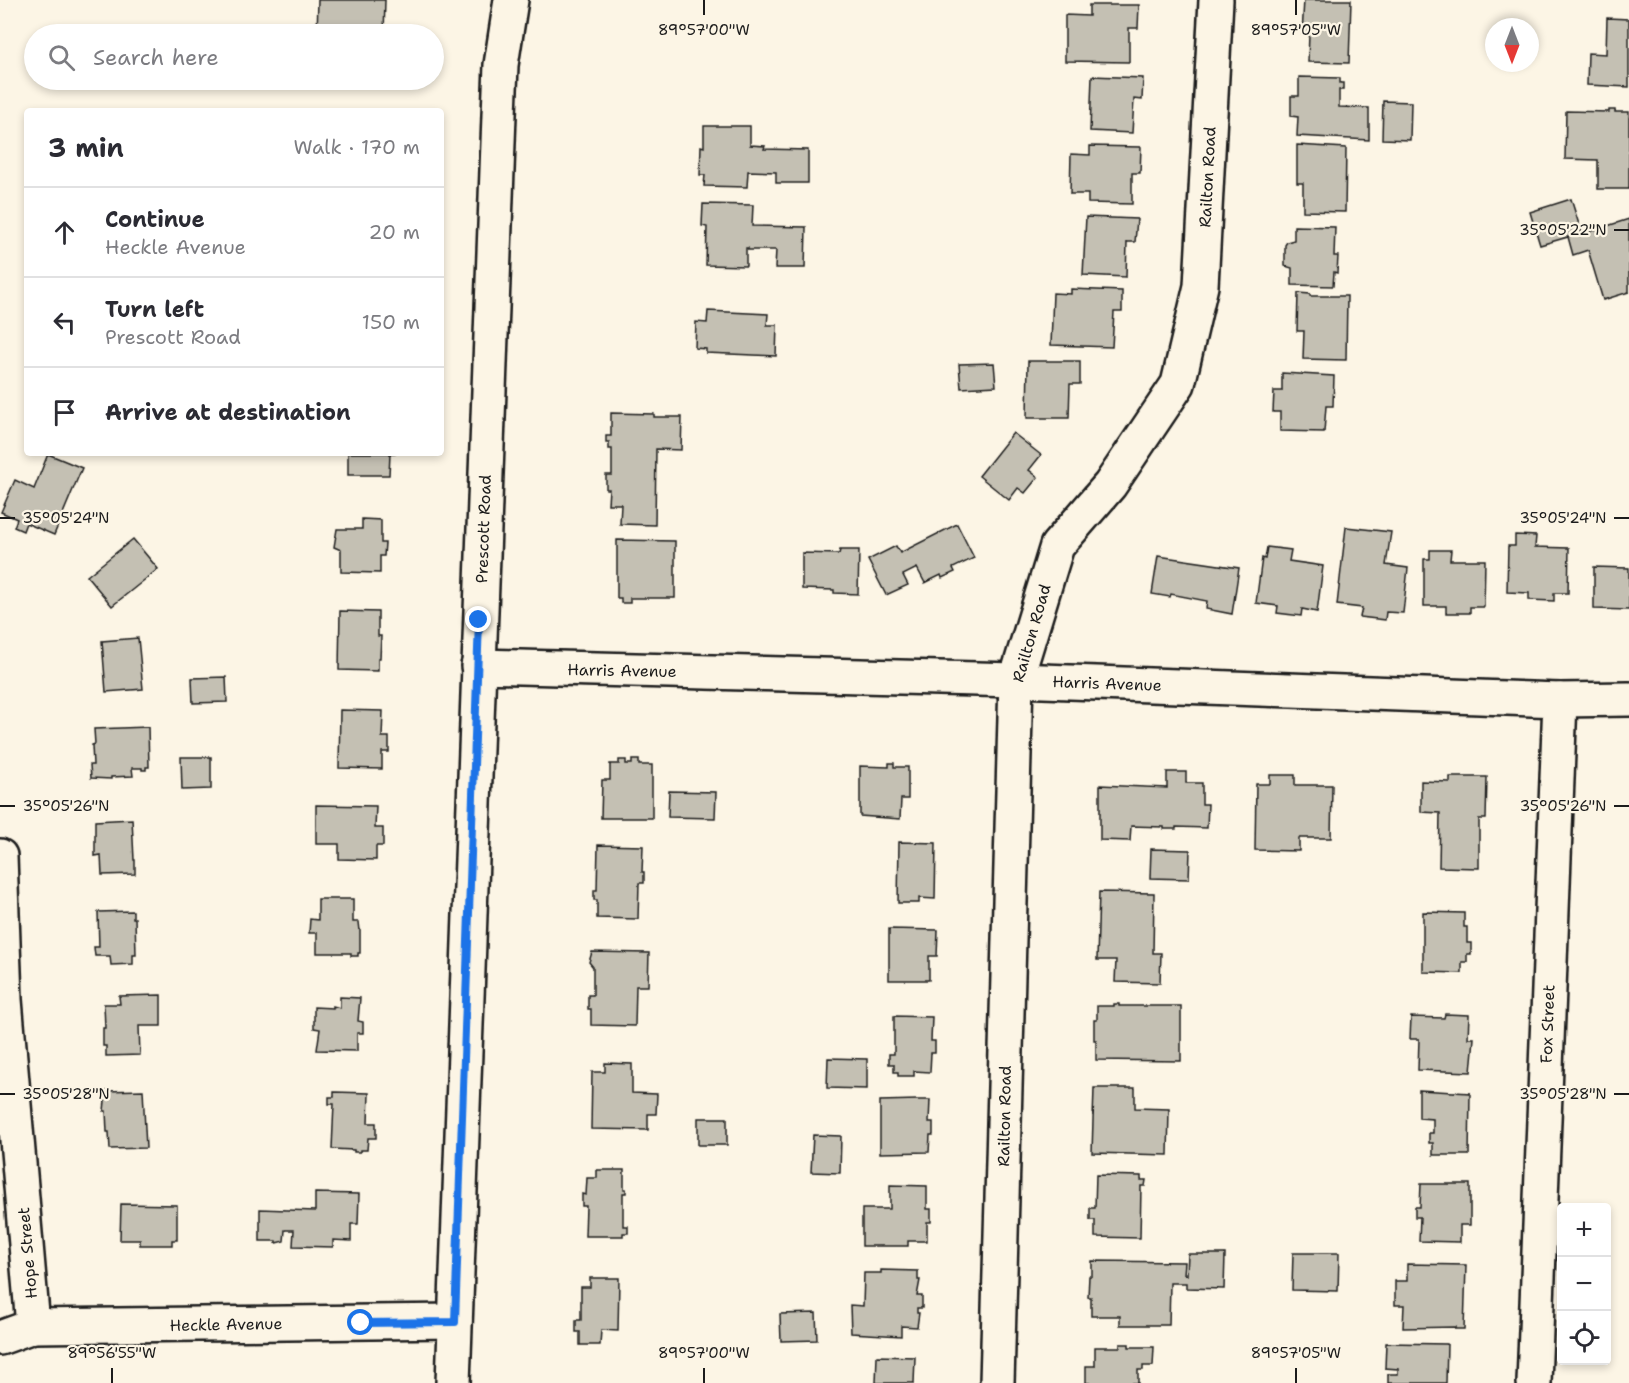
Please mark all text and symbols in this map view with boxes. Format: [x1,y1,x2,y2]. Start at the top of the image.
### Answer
north arrow [1485,18,1539,72]
text: 89°57'00"W [658,20,750,40]
text: 89°57'05"W [1251,20,1341,40]
search box [24,24,444,90]
icon: search [45,41,78,74]
text: Search here [93,43,219,72]
street label: Railton Road [1194,126,1221,228]
text: 3 min [48,130,124,165]
text: Walk · 170 m [294,134,420,160]
text: Continue [105,205,205,234]
icon: ahead [48,216,81,249]
text: 20 m [369,219,420,245]
text: 35°05'22"N [1519,220,1607,240]
text: Heckle Avenue [105,234,246,260]
text: Turn left [105,295,204,324]
icon: left [48,306,81,339]
text: 150 m [362,309,420,335]
text: Prescott Road [105,324,241,350]
icon: arrive [48,396,81,429]
text: Arrive at destination [105,398,351,427]
street label: Prescott Road [471,474,496,584]
text: 35°05'24"N [22,508,110,528]
text: 35°05'24"N [1519,508,1607,528]
street label: Railton Road [1007,582,1056,685]
route end [465,606,491,632]
street label: Harris Avenue [567,659,677,682]
street label: Harris Avenue [1052,671,1162,696]
text: 35°05'26"N [23,796,109,816]
text: 35°05'26"N [1520,796,1606,816]
street label: Fox Street [1536,984,1559,1064]
street label: Railton Road [993,1065,1016,1167]
text: 35°05'28"N [22,1084,110,1104]
text: 35°05'28"N [1519,1084,1607,1104]
map controls [1557,1203,1611,1365]
button: + [1557,1203,1611,1257]
street label: Hope Street [13,1206,42,1300]
button: − [1557,1257,1611,1311]
route start [347,1309,373,1335]
button: locate [1557,1311,1611,1365]
street label: Heckle Avenue [169,1313,283,1336]
text: 89°56'55"W [68,1343,156,1363]
text: 89°57'00"W [658,1343,750,1363]
text: 89°57'05"W [1251,1343,1341,1363]

